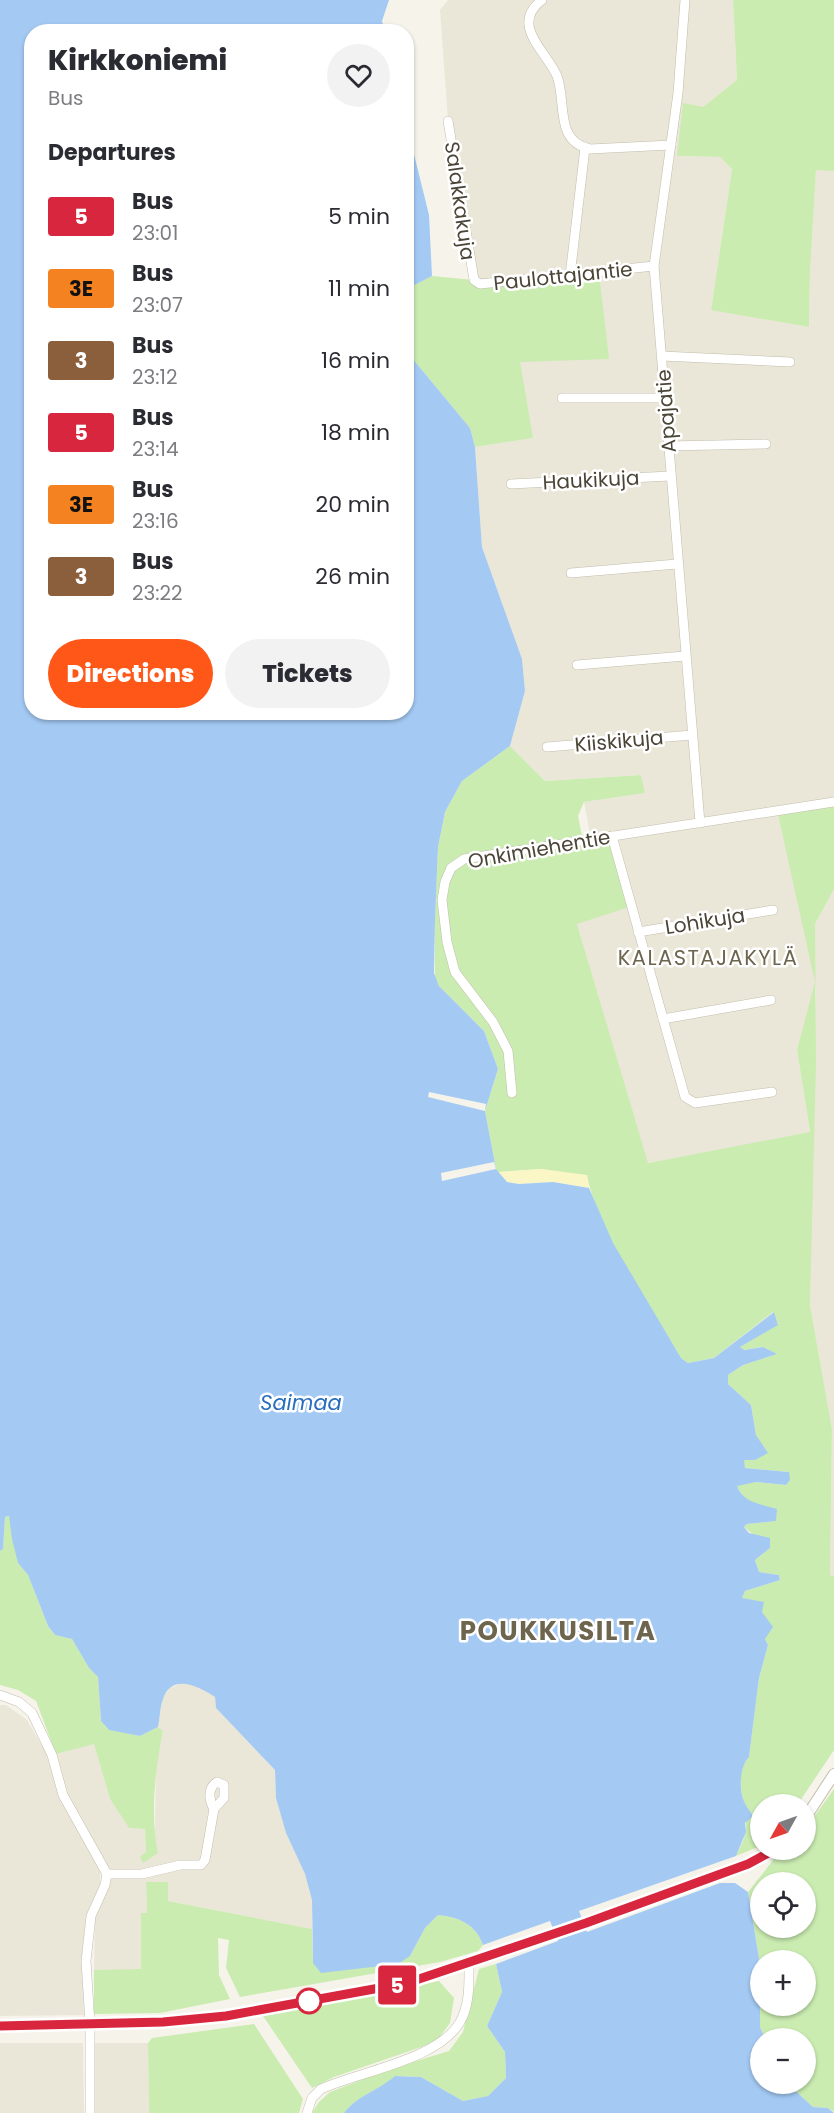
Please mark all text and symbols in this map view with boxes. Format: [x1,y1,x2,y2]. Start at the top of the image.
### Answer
text: Kirkkoniemi [48,41,227,80]
button: heart [327,44,390,107]
text: Bus [48,84,84,112]
text: Departures [48,137,176,168]
street label: Salakkakuja [438,140,482,262]
text: Bus [132,186,174,217]
text: 5 min [328,201,390,232]
text: 5 [74,202,88,231]
text: 23:01 [132,219,179,247]
street label: Paulottajantie [492,255,634,297]
text: Bus [132,258,174,289]
text: 11 min [328,273,390,304]
text: 3E [69,274,93,303]
text: 23:07 [132,291,183,319]
text: Bus [132,330,174,361]
text: 16 min [321,345,390,376]
text: 3 [75,346,87,375]
text: 23:12 [132,363,177,391]
street label: Apajatie [649,368,683,454]
text: Bus [132,402,174,433]
text: 18 min [321,417,390,448]
text: 5 [74,418,88,447]
text: 23:14 [132,435,179,463]
street label: Haukikuja [542,463,640,497]
text: Bus [132,474,174,505]
text: 20 min [316,489,390,520]
text: 3E [69,490,93,519]
text: 23:16 [132,507,179,535]
text: Bus [132,546,174,577]
text: 26 min [315,561,390,592]
text: 3 [75,562,87,591]
text: 23:22 [132,579,183,607]
button: Directions [48,639,213,708]
button: Tickets [225,639,390,708]
street label: Kiiskikuja [573,723,665,759]
street label: Onkimiehentie [466,823,612,875]
street label: Lohikuja [663,901,747,941]
district label: KALASTAJAKYLÄ [618,943,798,972]
water label: Saimaa [260,1388,342,1417]
district label: POUKKUSILTA [460,1613,656,1649]
north arrow [750,1794,816,1860]
map controls [750,1794,816,2094]
button: locate [750,1872,816,1938]
button: + [750,1950,816,2016]
line badge: 5 [378,1966,416,2004]
text: 5 [390,1971,404,2000]
unlabelled marker [296,1988,322,2014]
button: − [750,2028,816,2094]

